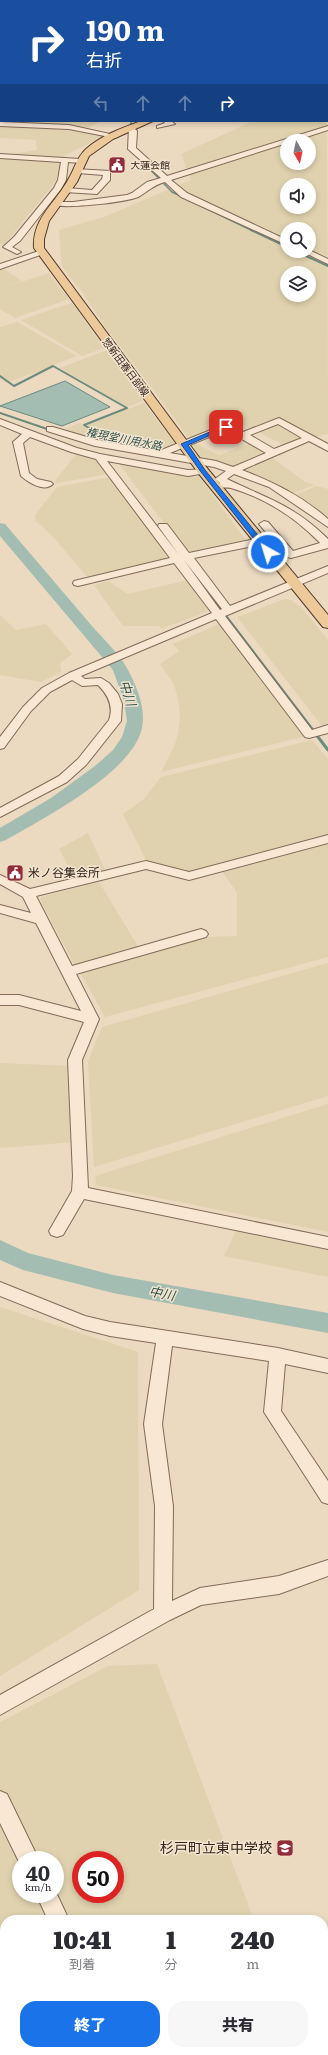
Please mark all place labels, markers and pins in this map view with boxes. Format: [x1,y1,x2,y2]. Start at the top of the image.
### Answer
public building icon: 大蓮会館 [107,155,127,175]
place label: 大蓮会館 [130,157,170,172]
pin [209,410,243,444]
public building icon: 米ノ谷集会所 [5,863,25,883]
place label: 米ノ谷集会所 [28,863,100,881]
place label: 杉戸町立東中学校 [160,1837,272,1857]
school or university icon: 杉戸町立東中学校 [275,1838,295,1858]

